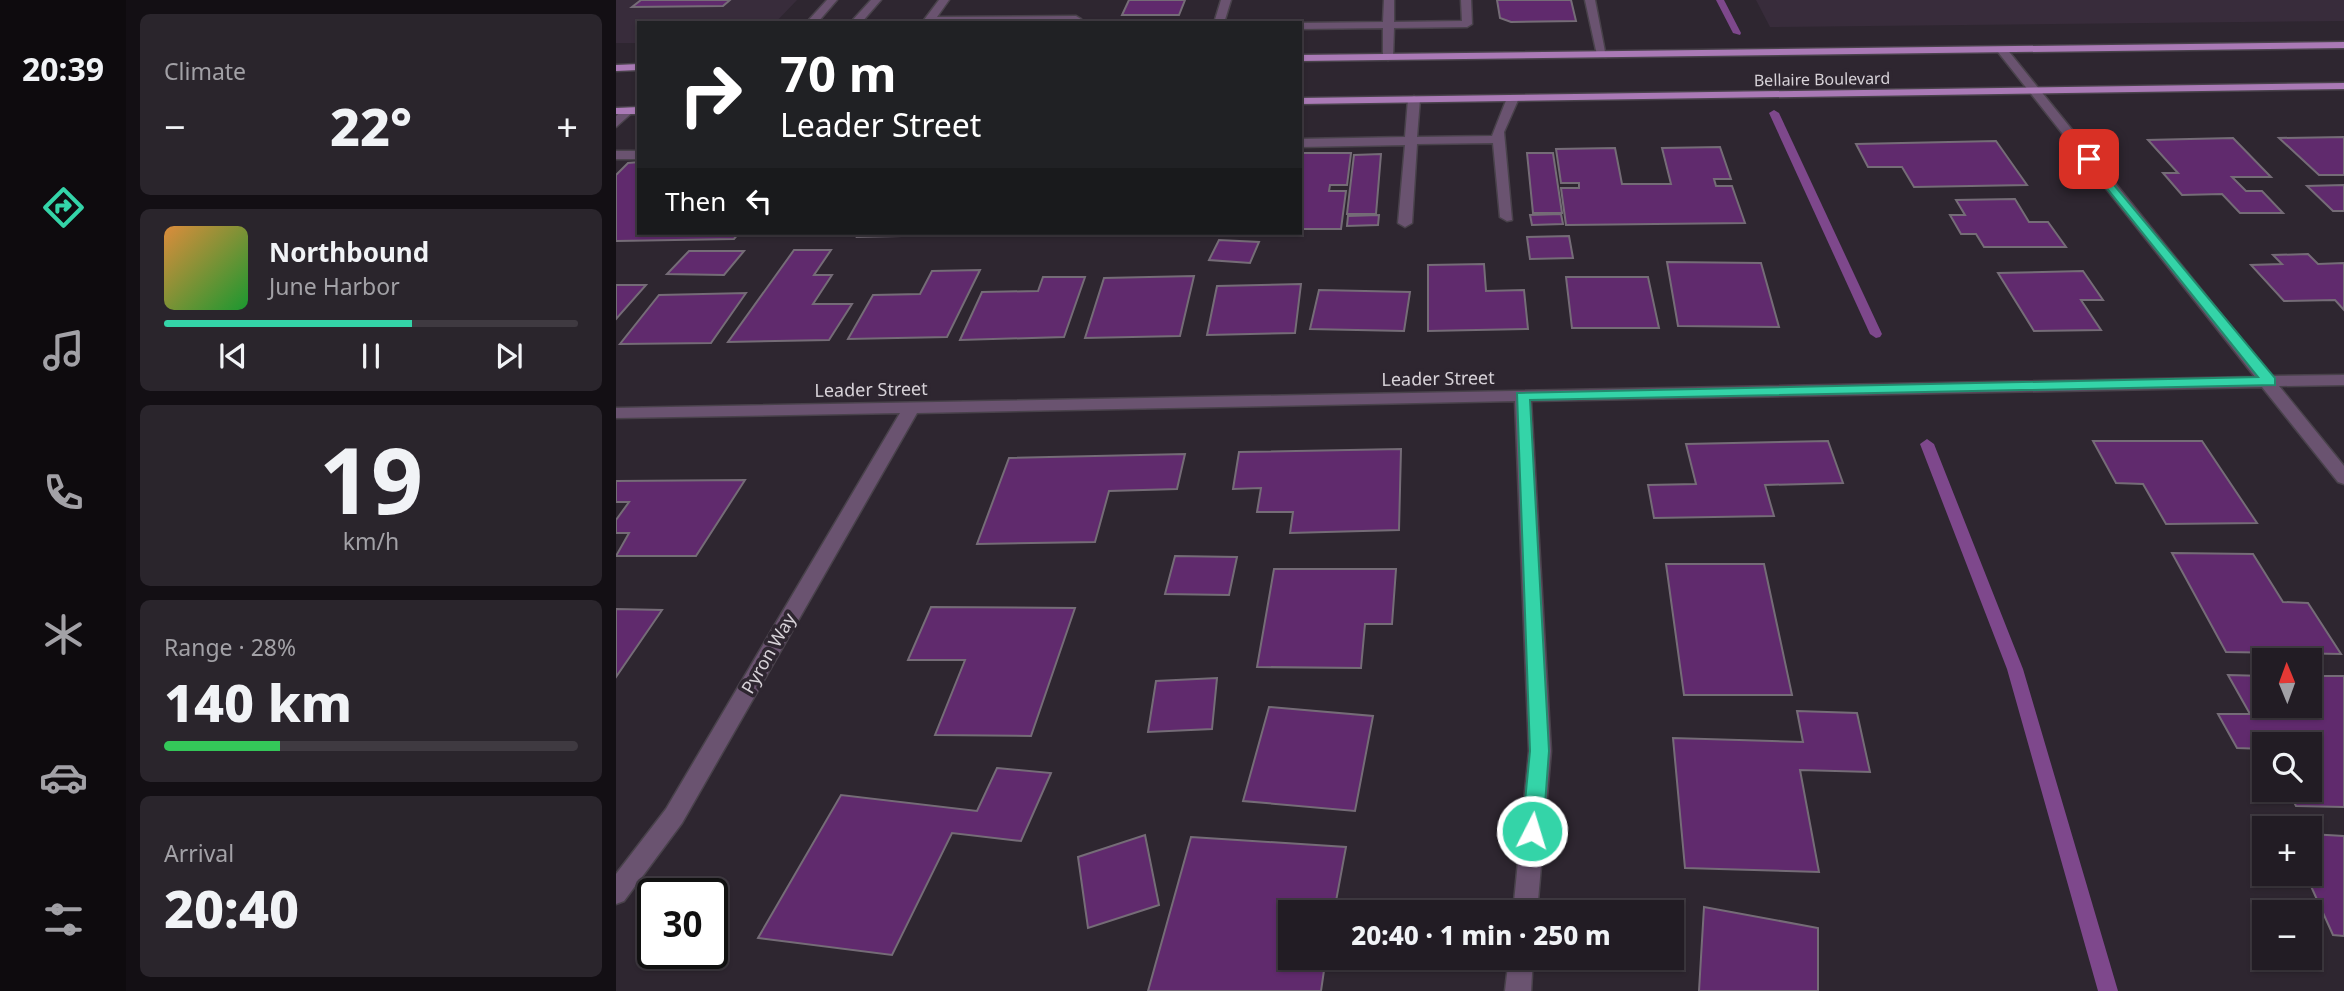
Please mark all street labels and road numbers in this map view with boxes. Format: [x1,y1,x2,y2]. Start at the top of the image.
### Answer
street label: Bellaire Boulevard [1754,67,1890,91]
street label: Leader Street [1381,365,1495,391]
street label: Leader Street [814,376,928,402]
street label: Pyron Way [735,608,801,698]

